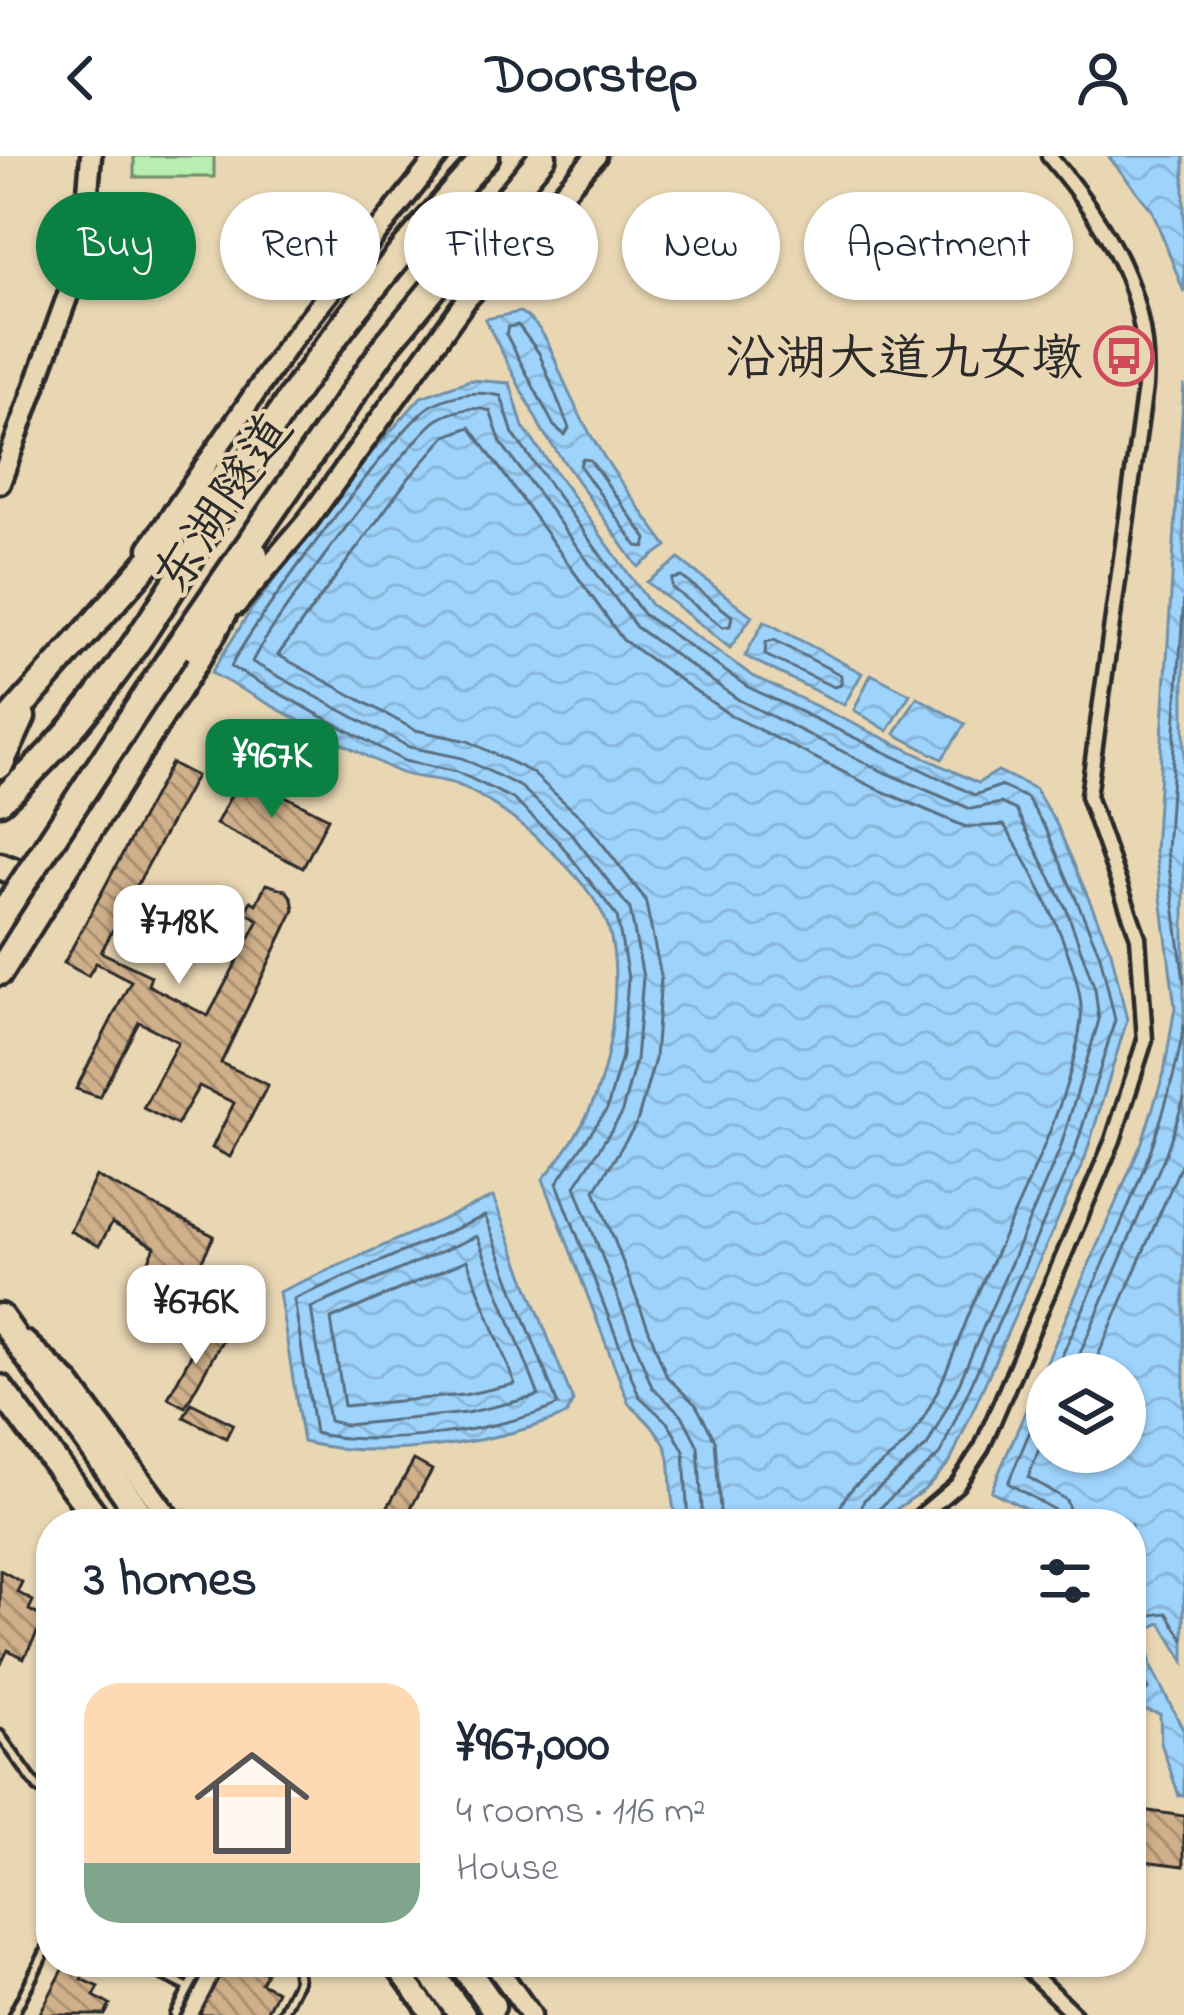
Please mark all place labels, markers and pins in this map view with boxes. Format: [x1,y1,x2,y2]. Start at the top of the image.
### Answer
place label: 沿湖大道九女墩 [725,324,1082,399]
bus stop icon: 沿湖大道九女墩 [1093,325,1155,387]
pin: ¥967K [188,719,356,821]
pin: ¥718K [95,885,263,987]
pin: ¥676K [112,1265,280,1367]

